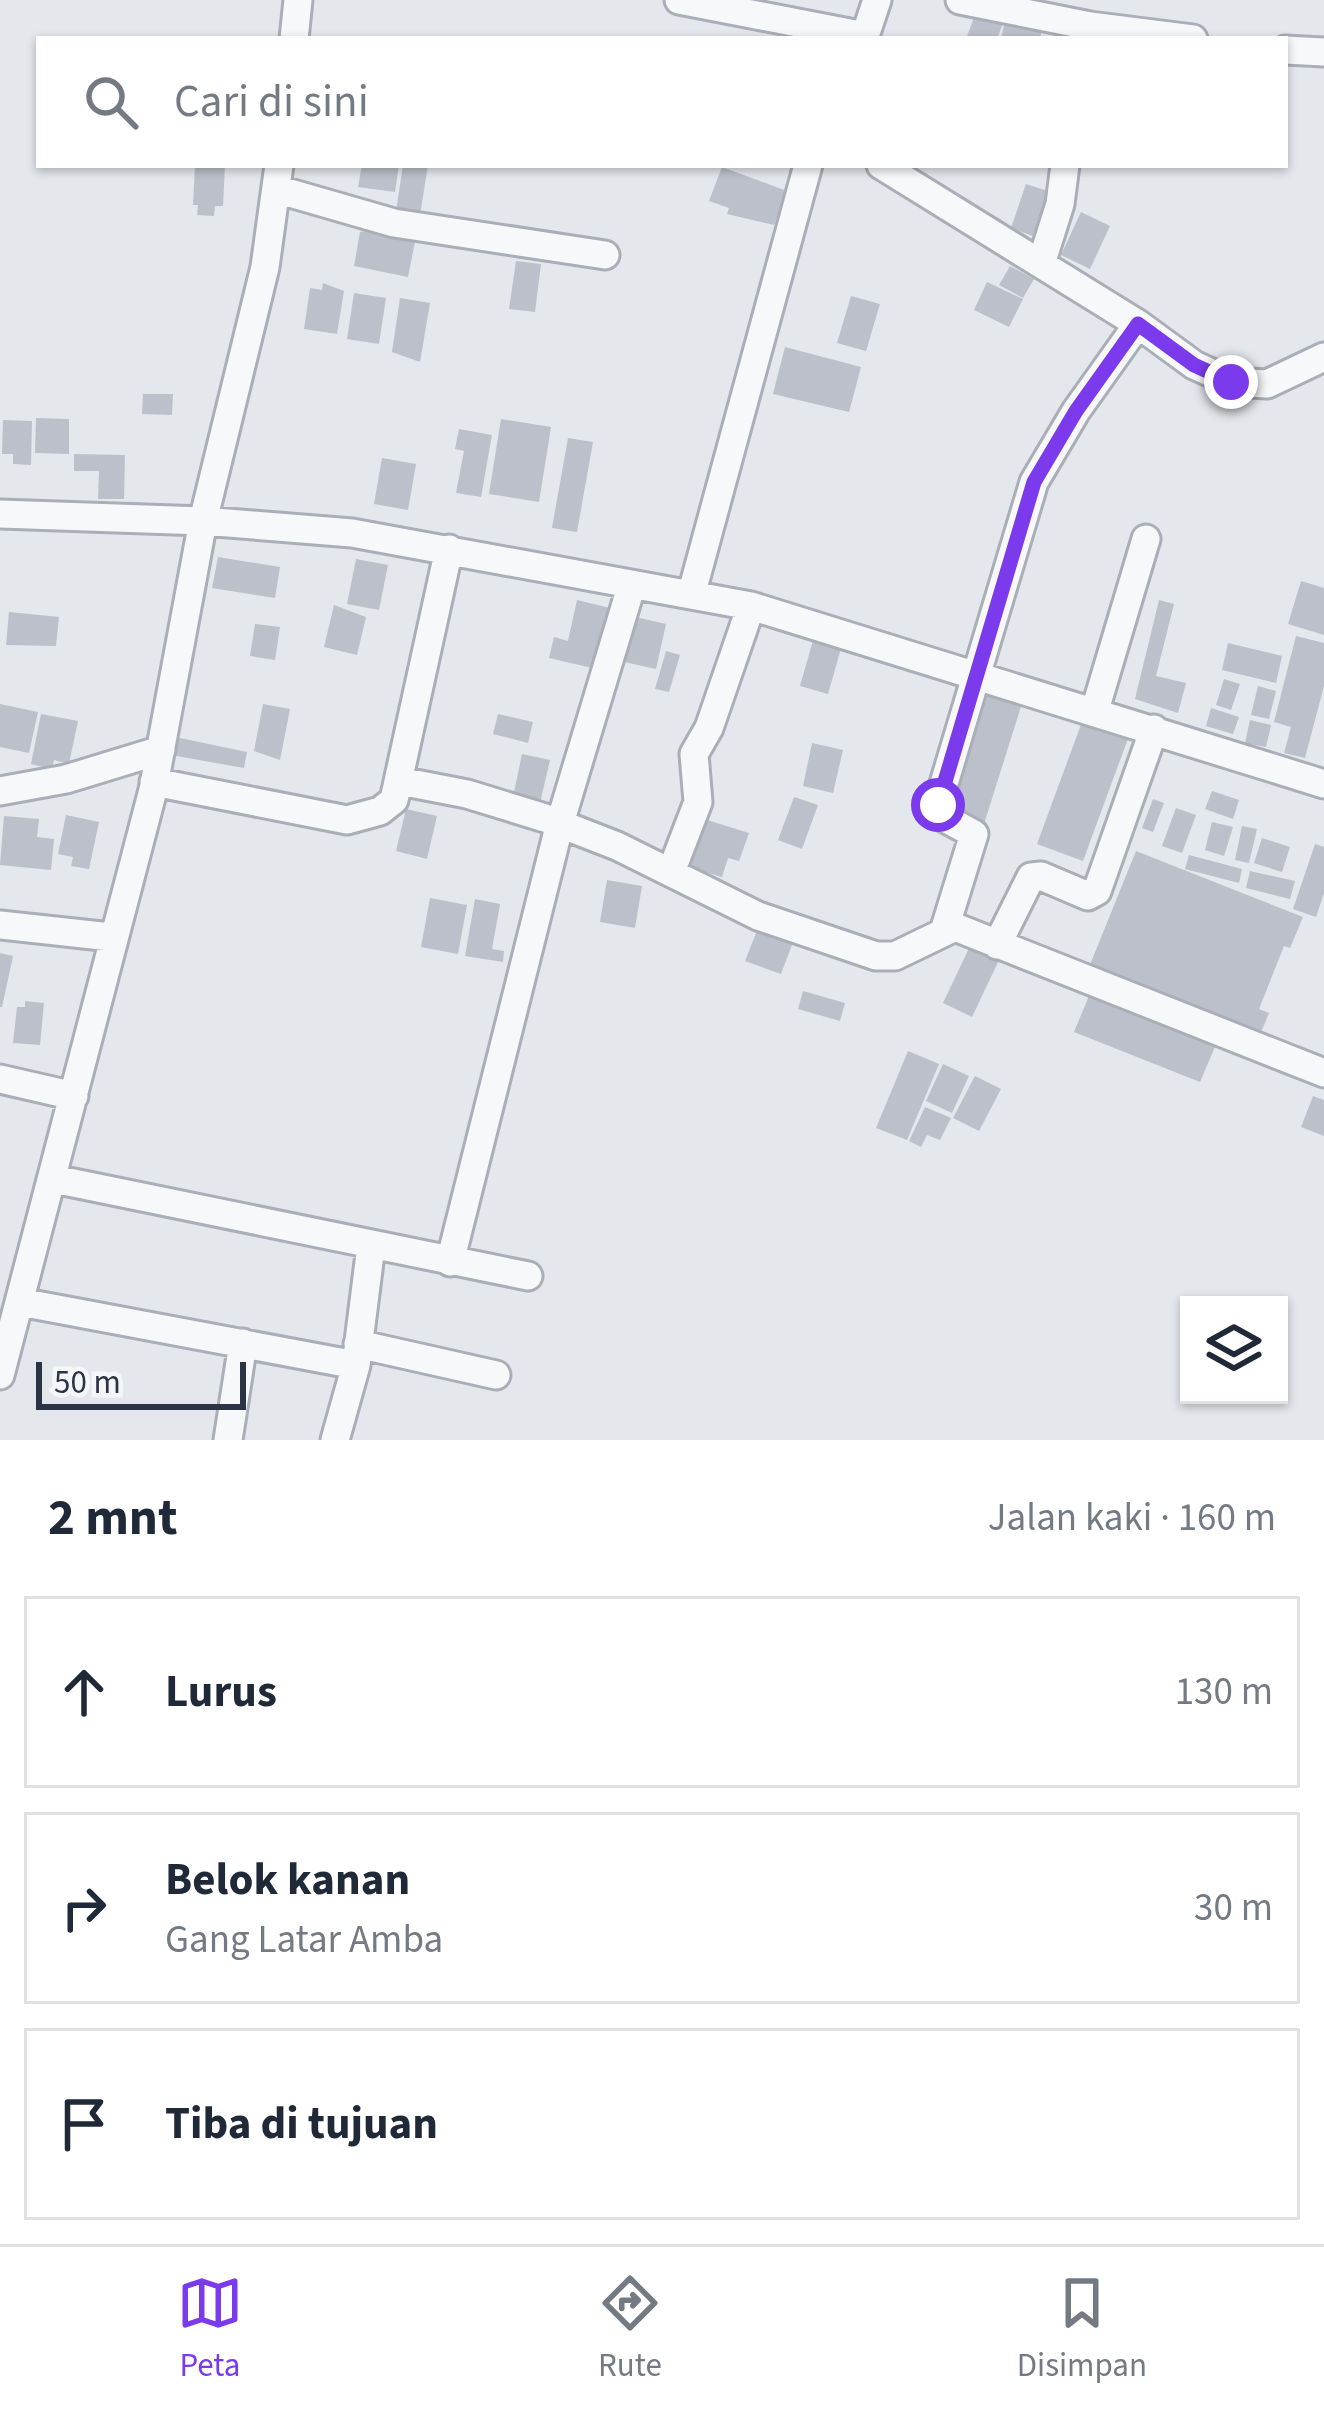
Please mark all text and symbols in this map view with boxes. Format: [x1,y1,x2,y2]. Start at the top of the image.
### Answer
search box [36,36,1288,168]
icon: search [78,69,144,135]
text: Cari di sini [174,70,369,134]
route end [1204,355,1258,409]
route start [911,778,965,832]
map controls [1180,1296,1288,1404]
button: layers [1180,1296,1288,1404]
scale bar [36,1356,246,1409]
text: 50 m [54,1359,121,1406]
text: 2 mnt [48,1482,178,1554]
text: Jalan kaki · 160 m [988,1490,1276,1546]
icon: ahead [51,1659,117,1725]
text: Lurus [165,1660,277,1724]
text: 130 m [1175,1664,1273,1720]
text: Belok kanan [165,1848,410,1912]
icon: right [51,1875,117,1941]
text: 30 m [1194,1880,1273,1936]
text: Gang Latar Amba [165,1912,443,1968]
icon: arrive [51,2091,117,2157]
text: Tiba di tujuan [165,2092,438,2156]
tab: Peta [177,2270,243,2389]
tab: Rute [597,2270,663,2389]
tab: Disimpan [1017,2270,1147,2389]

